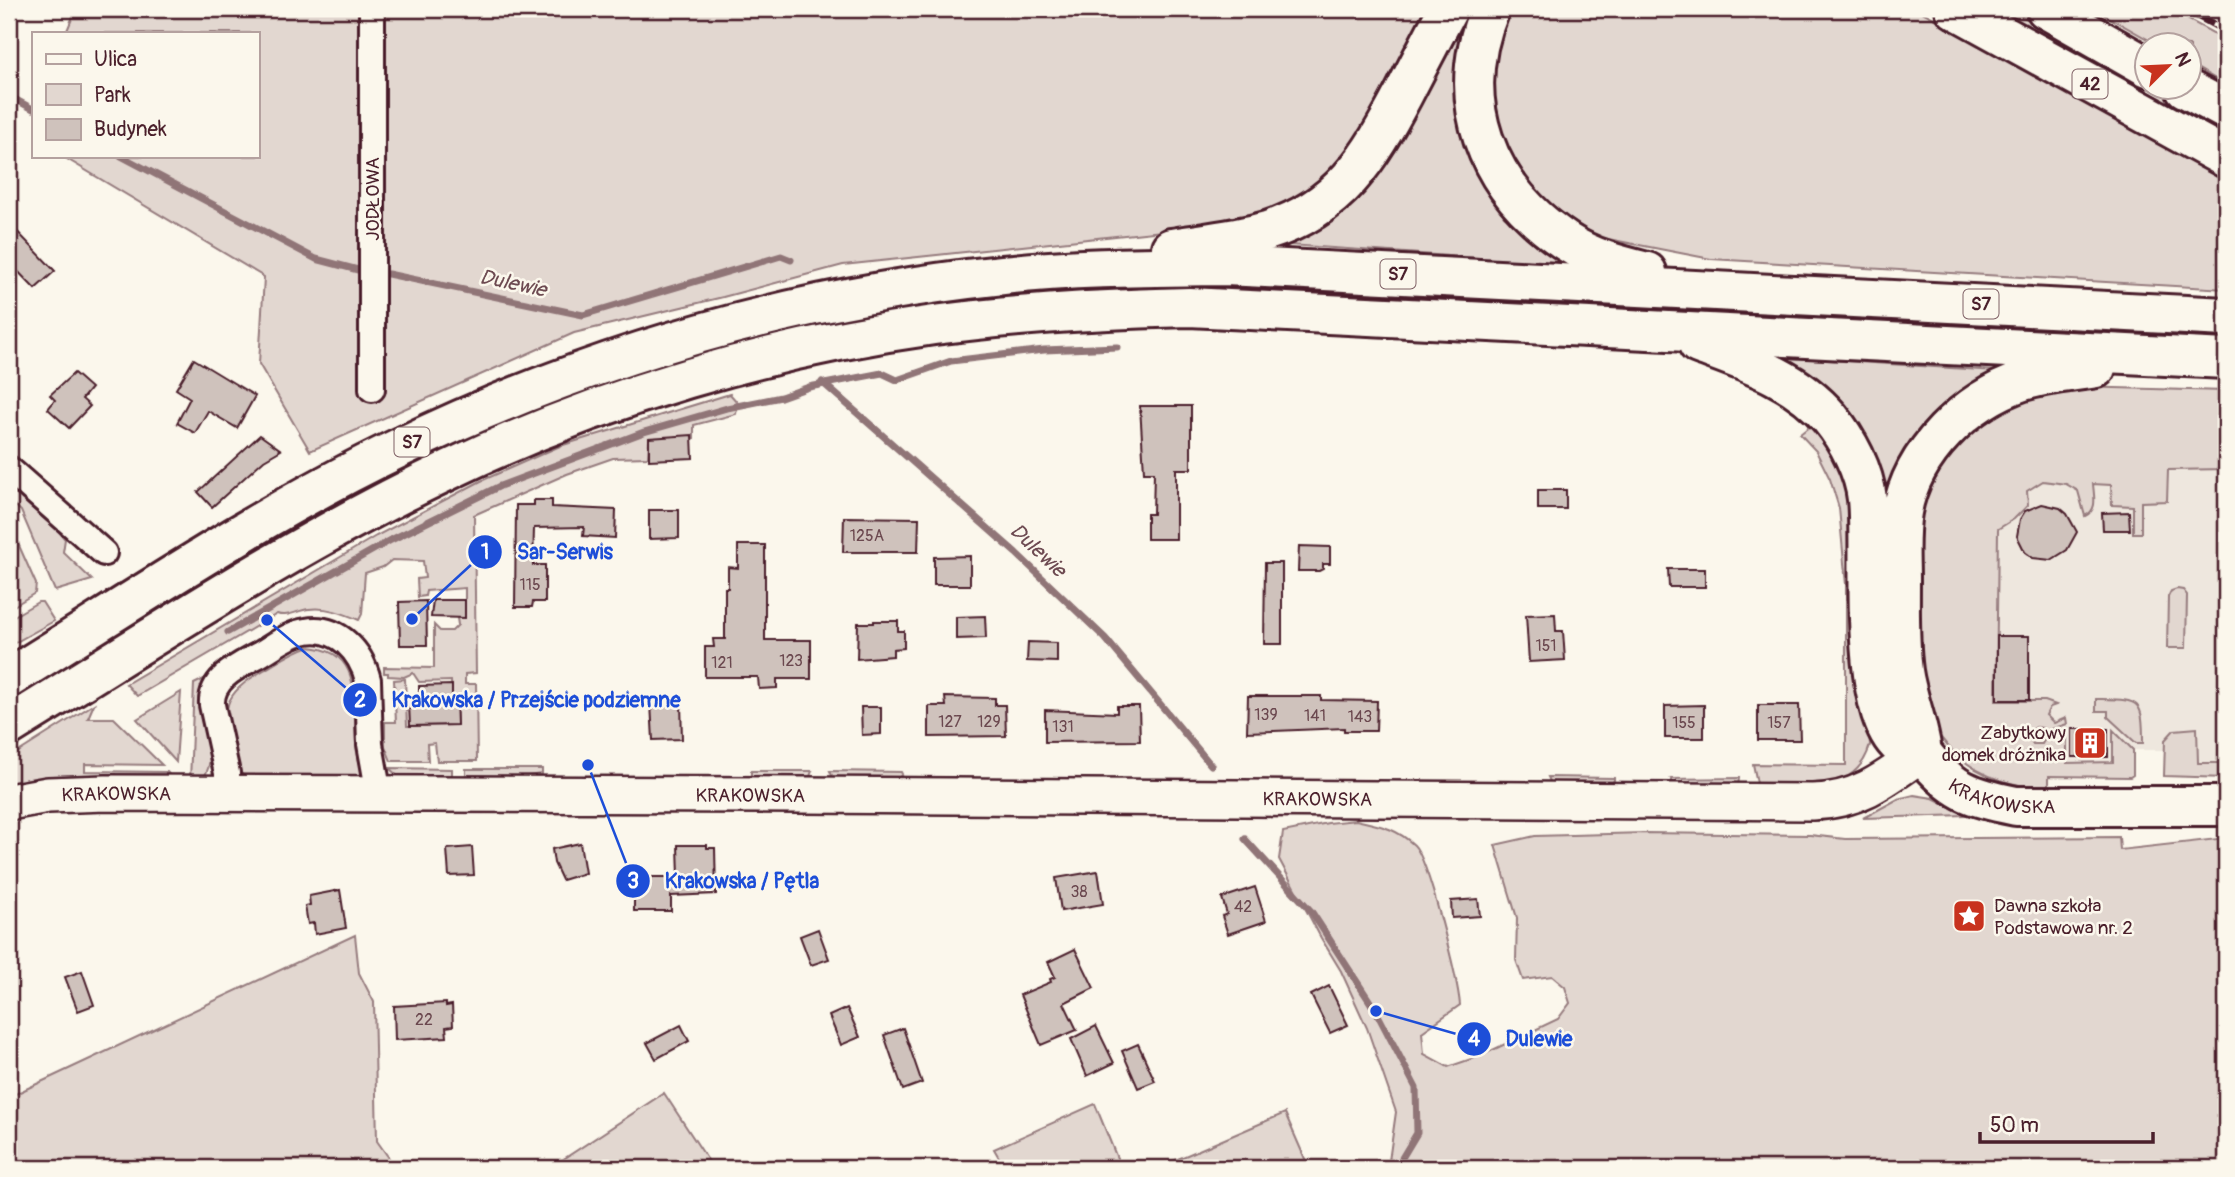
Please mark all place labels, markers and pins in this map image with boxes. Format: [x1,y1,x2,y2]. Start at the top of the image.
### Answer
callout: Sar-Serwis [468,531,627,573]
callout: Krakowska / Przejście podziemne [343,679,695,721]
place label: Zabytkowy domek dróżnika [1942,721,2066,767]
building icon: Zabytkowy domek dróżnika [2071,724,2109,762]
callout: Krakowska / Pętla [616,860,833,902]
place label: Dawna szkoła Podstawowa nr. 2 [1994,894,2133,940]
place icon: Dawna szkoła Podstawowa nr. 2 [1950,897,1988,935]
callout: Dulewie [1457,1018,1586,1060]

